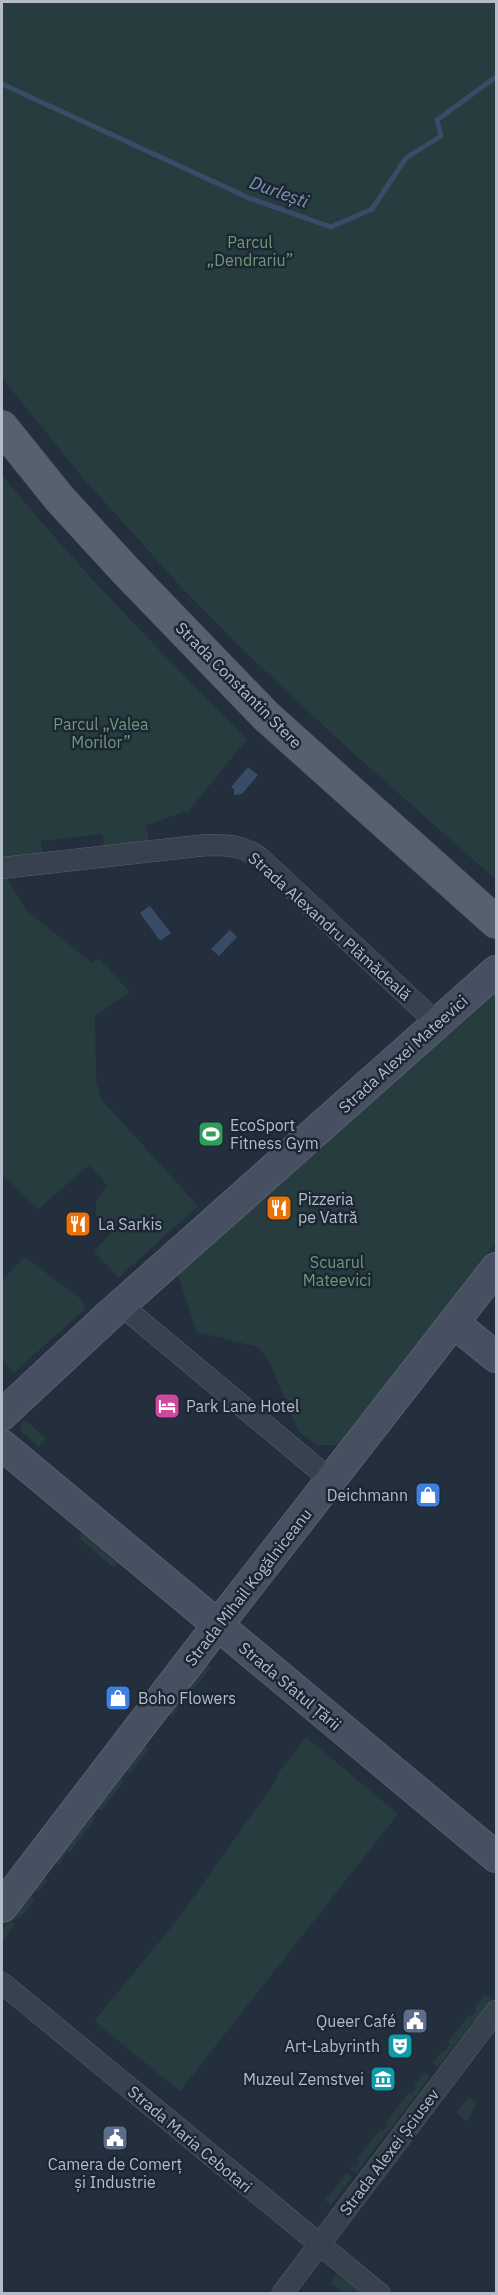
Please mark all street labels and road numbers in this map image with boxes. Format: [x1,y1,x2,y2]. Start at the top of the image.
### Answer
street label: Strada Constantin Stere [172,618,306,752]
street label: Strada Alexandru Plămădeală [244,847,416,1005]
street label: Strada Alexei Mateevici [334,991,472,1117]
street label: Strada Mihail Kogălniceanu [180,1504,316,1670]
street label: Strada Sfatul Țării [234,1637,345,1735]
street label: Strada Maria Cebotari [124,2081,256,2197]
street label: Strada Alexei Șciusev [335,2085,443,2219]

